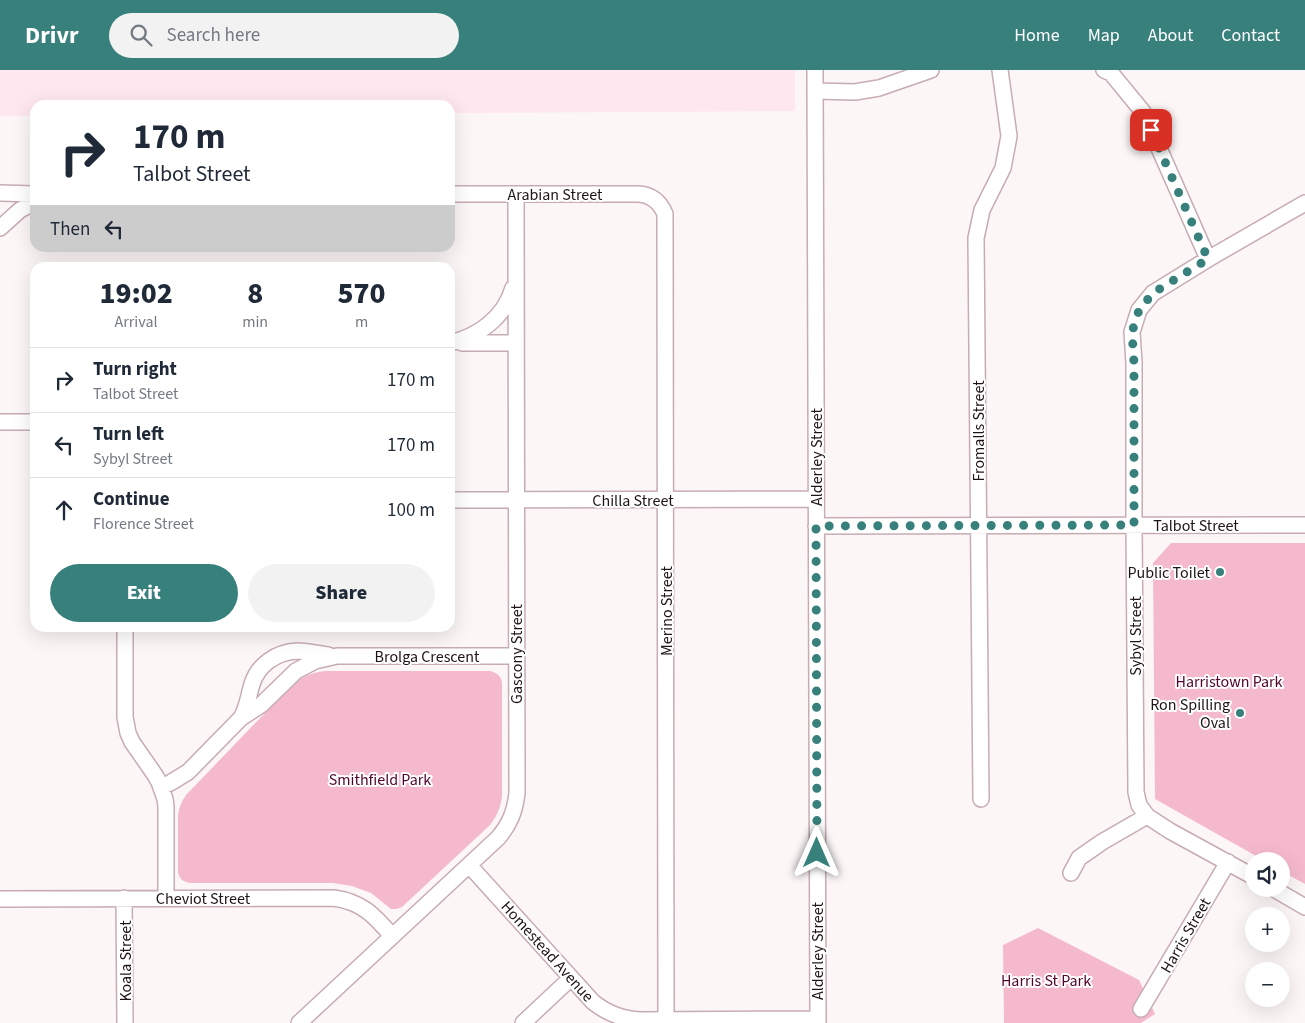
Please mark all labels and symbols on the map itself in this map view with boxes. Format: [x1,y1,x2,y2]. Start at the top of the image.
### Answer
pin [1130,109,1172,151]
street label: Arabian Street [508,184,603,206]
street label: Fromalls Street [968,380,990,482]
street label: Alderley Street [806,407,828,506]
street label: Chilla Street [592,490,674,512]
street label: Talbot Street [1153,515,1239,537]
place label: Public Toilet [1127,562,1211,584]
street label: Merino Street [656,566,678,656]
marker: Public Toilet [1214,566,1226,578]
street label: Sybyl Street [1125,596,1147,676]
street label: Gascony Street [506,604,528,704]
street label: Brolga Crescent [375,646,480,668]
park label: Harristown Park [1175,671,1283,693]
place label: Ron Spilling Oval [1150,694,1230,734]
marker: Ron Spilling Oval [1234,707,1246,719]
park label: Smithfield Park [329,769,431,791]
position arrow [790,826,842,878]
street label: Cheviot Street [156,888,251,910]
street label: Harris Street [1155,893,1217,977]
street label: Homestead Avenue [496,896,599,1007]
street label: Alderley Street [807,901,829,1000]
street label: Koala Street [115,920,137,1002]
park label: Harris St Park [1001,970,1091,992]

